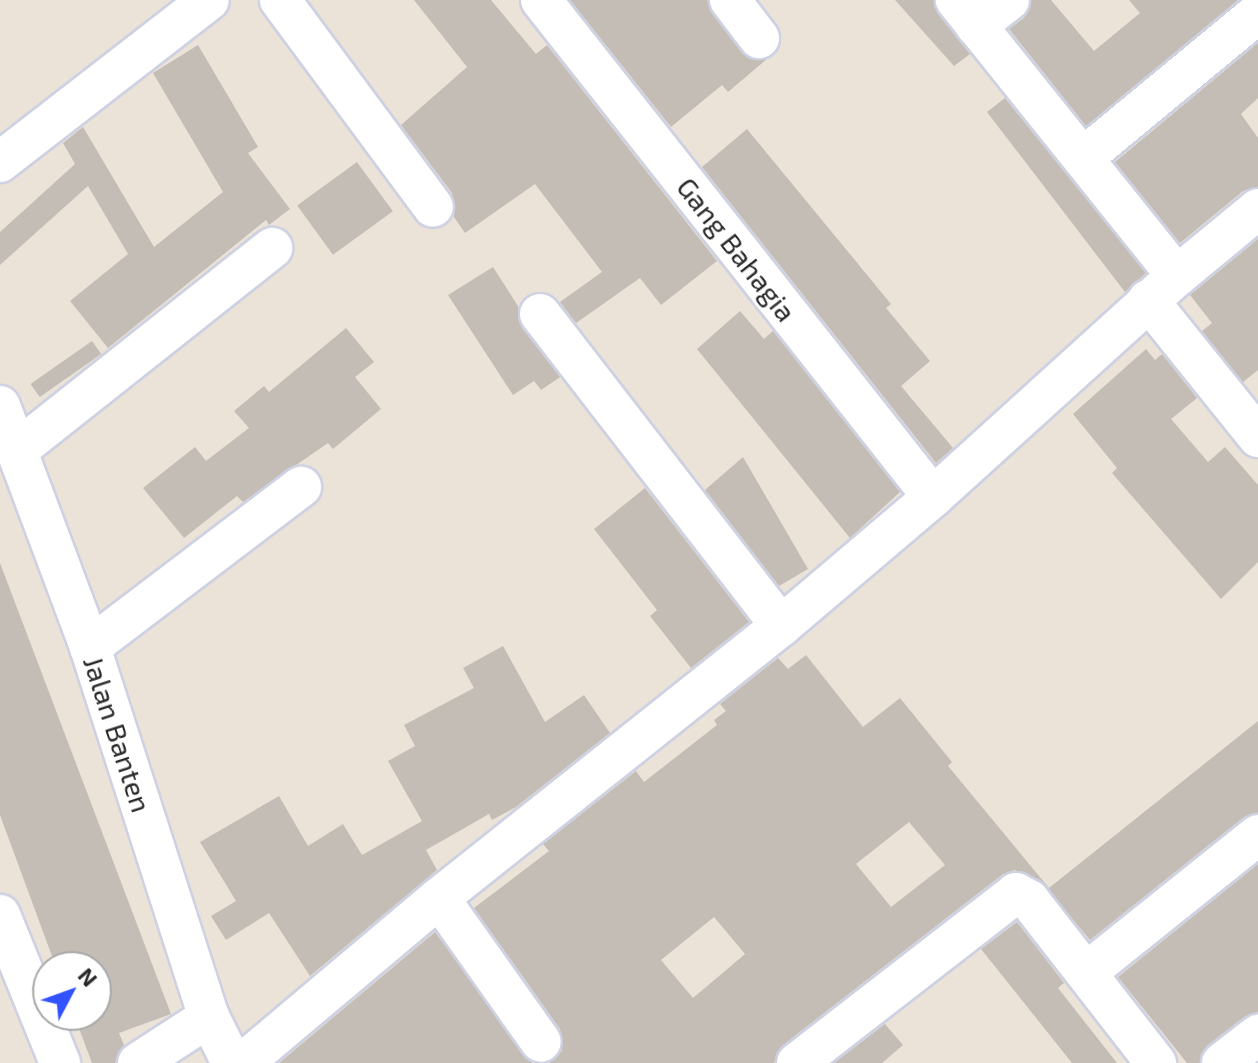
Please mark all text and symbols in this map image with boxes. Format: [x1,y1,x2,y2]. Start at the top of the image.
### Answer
street label: Gang Bahagia [670,170,804,328]
street label: Jalan Banten [77,652,159,816]
north arrow [32,951,112,1031]
text: N [74,962,104,991]

